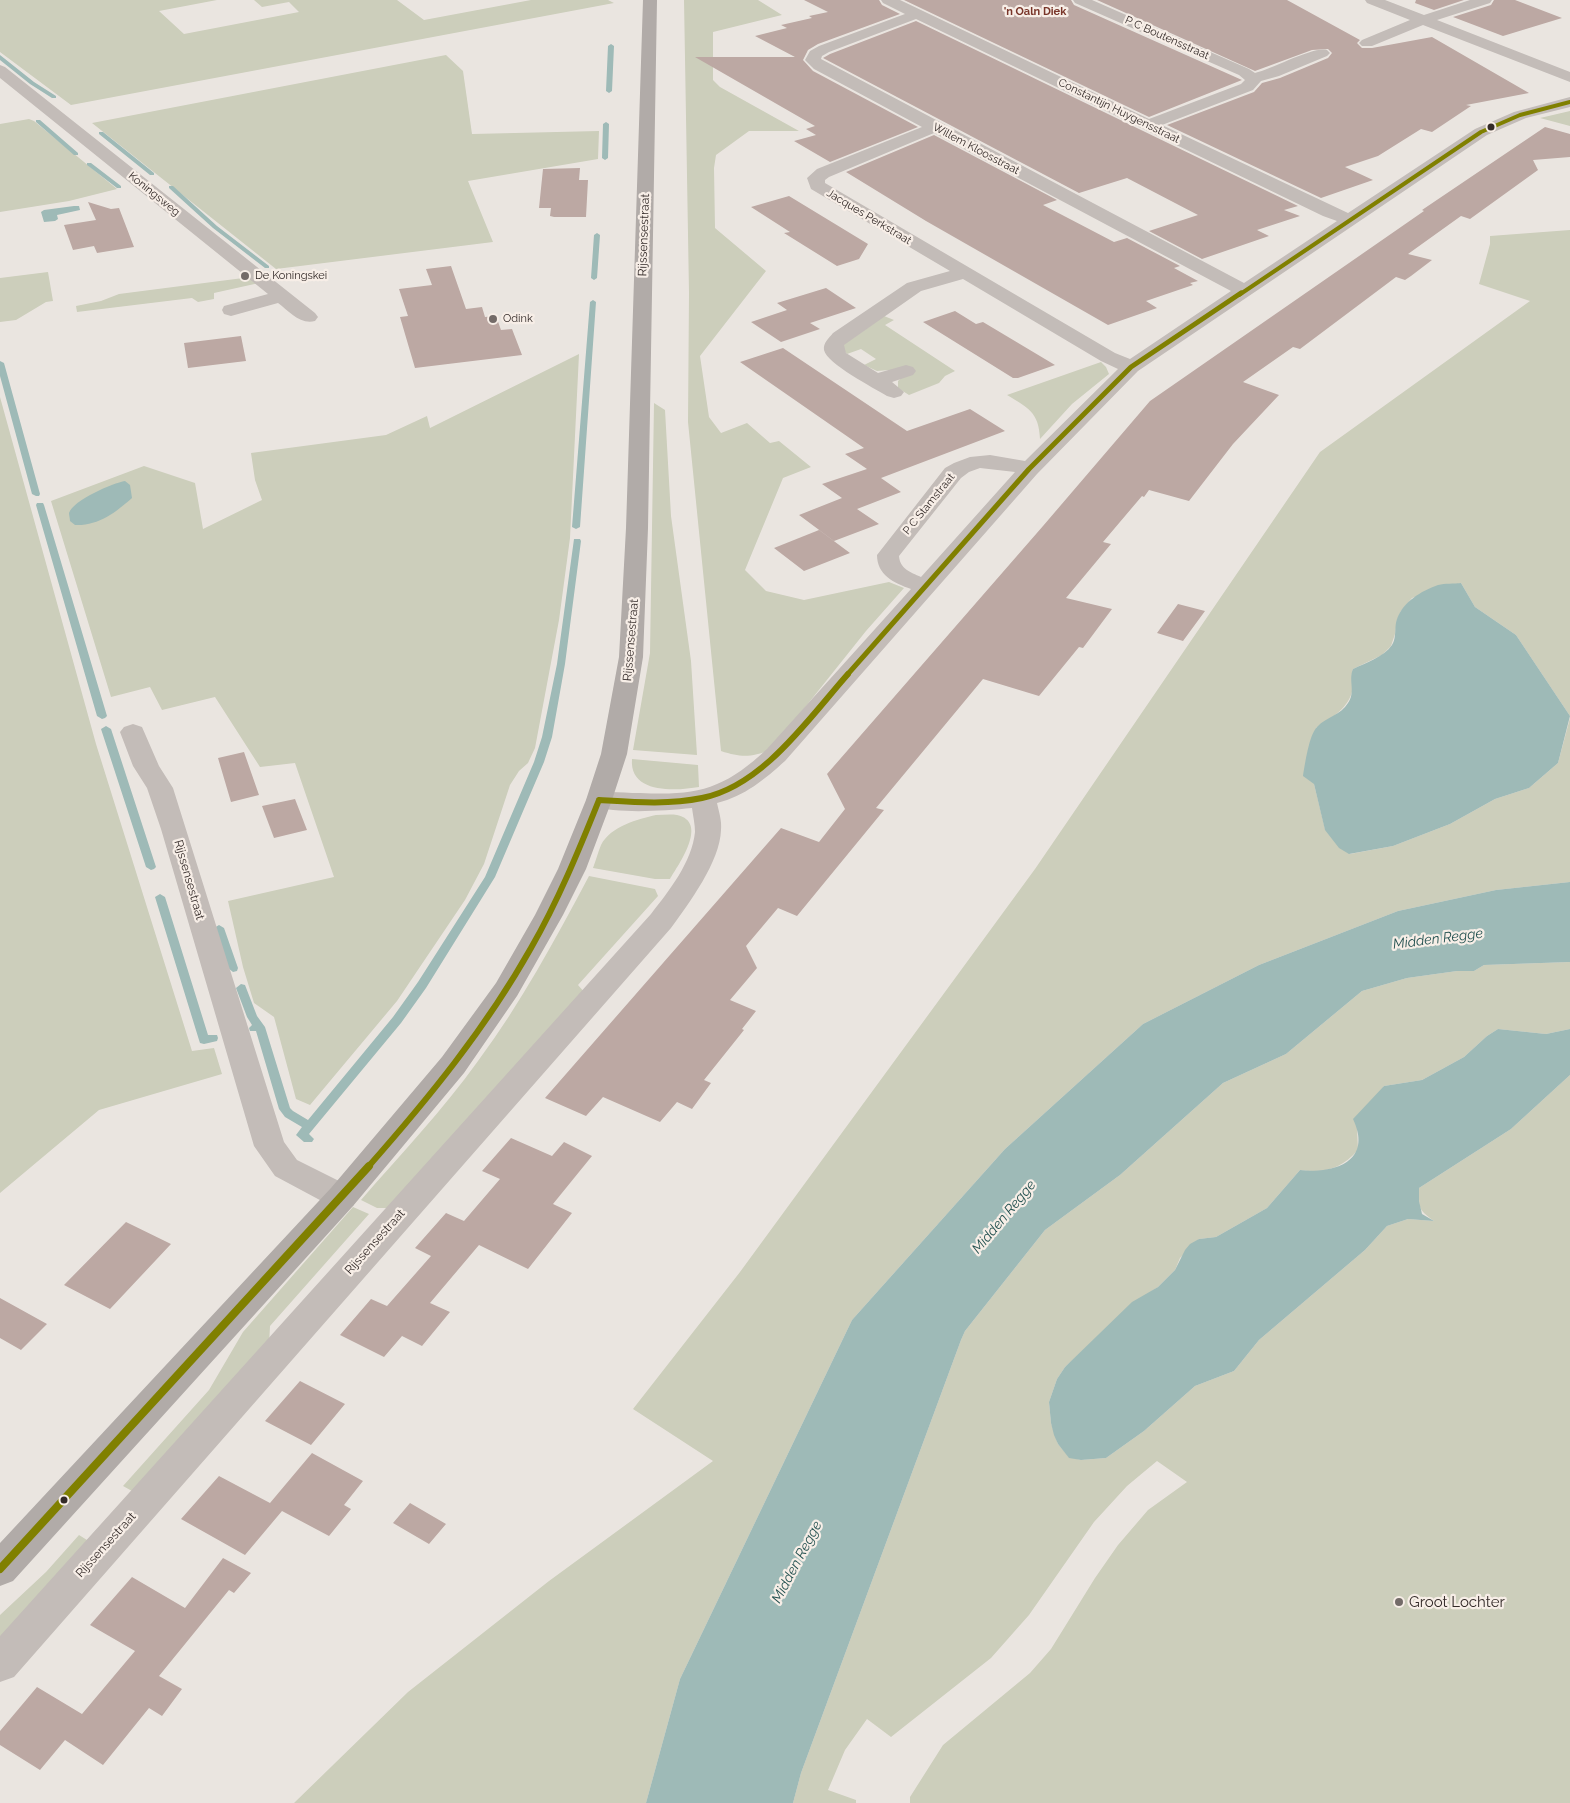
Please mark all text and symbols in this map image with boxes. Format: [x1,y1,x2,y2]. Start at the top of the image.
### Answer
district label: 'n Oaln Diek [1004,5,1066,19]
street label: P C Boutensstraat [1123,14,1211,62]
street label: Constantijn Huygensstraat [1056,76,1182,146]
street label: Willem Kloosstraat [930,121,1022,177]
unlabelled marker [1486,122,1496,132]
street label: Koningsweg [126,169,182,219]
street label: Jacques Perkstraat [824,187,914,247]
street label: Rijssensestraat [635,193,653,277]
place label: De Koningskei [255,269,327,283]
marker: De Koningskei [239,270,251,282]
place label: Odink [503,312,533,326]
marker: Odink [487,313,499,325]
street label: P C Stamstraat [900,471,958,537]
street label: Rijssensestraat [620,598,642,682]
street label: Rijssensestraat [171,838,207,922]
water label: Midden Regge [1392,925,1484,953]
water label: Midden Regge [968,1177,1040,1257]
street label: Rijssensestraat [342,1206,408,1278]
unlabelled marker [59,1495,69,1505]
street label: Rijssensestraat [73,1509,139,1581]
water label: Midden Regge [768,1518,826,1606]
place label: Groot Lochter [1409,1593,1505,1611]
marker: Groot Lochter [1393,1596,1405,1608]

